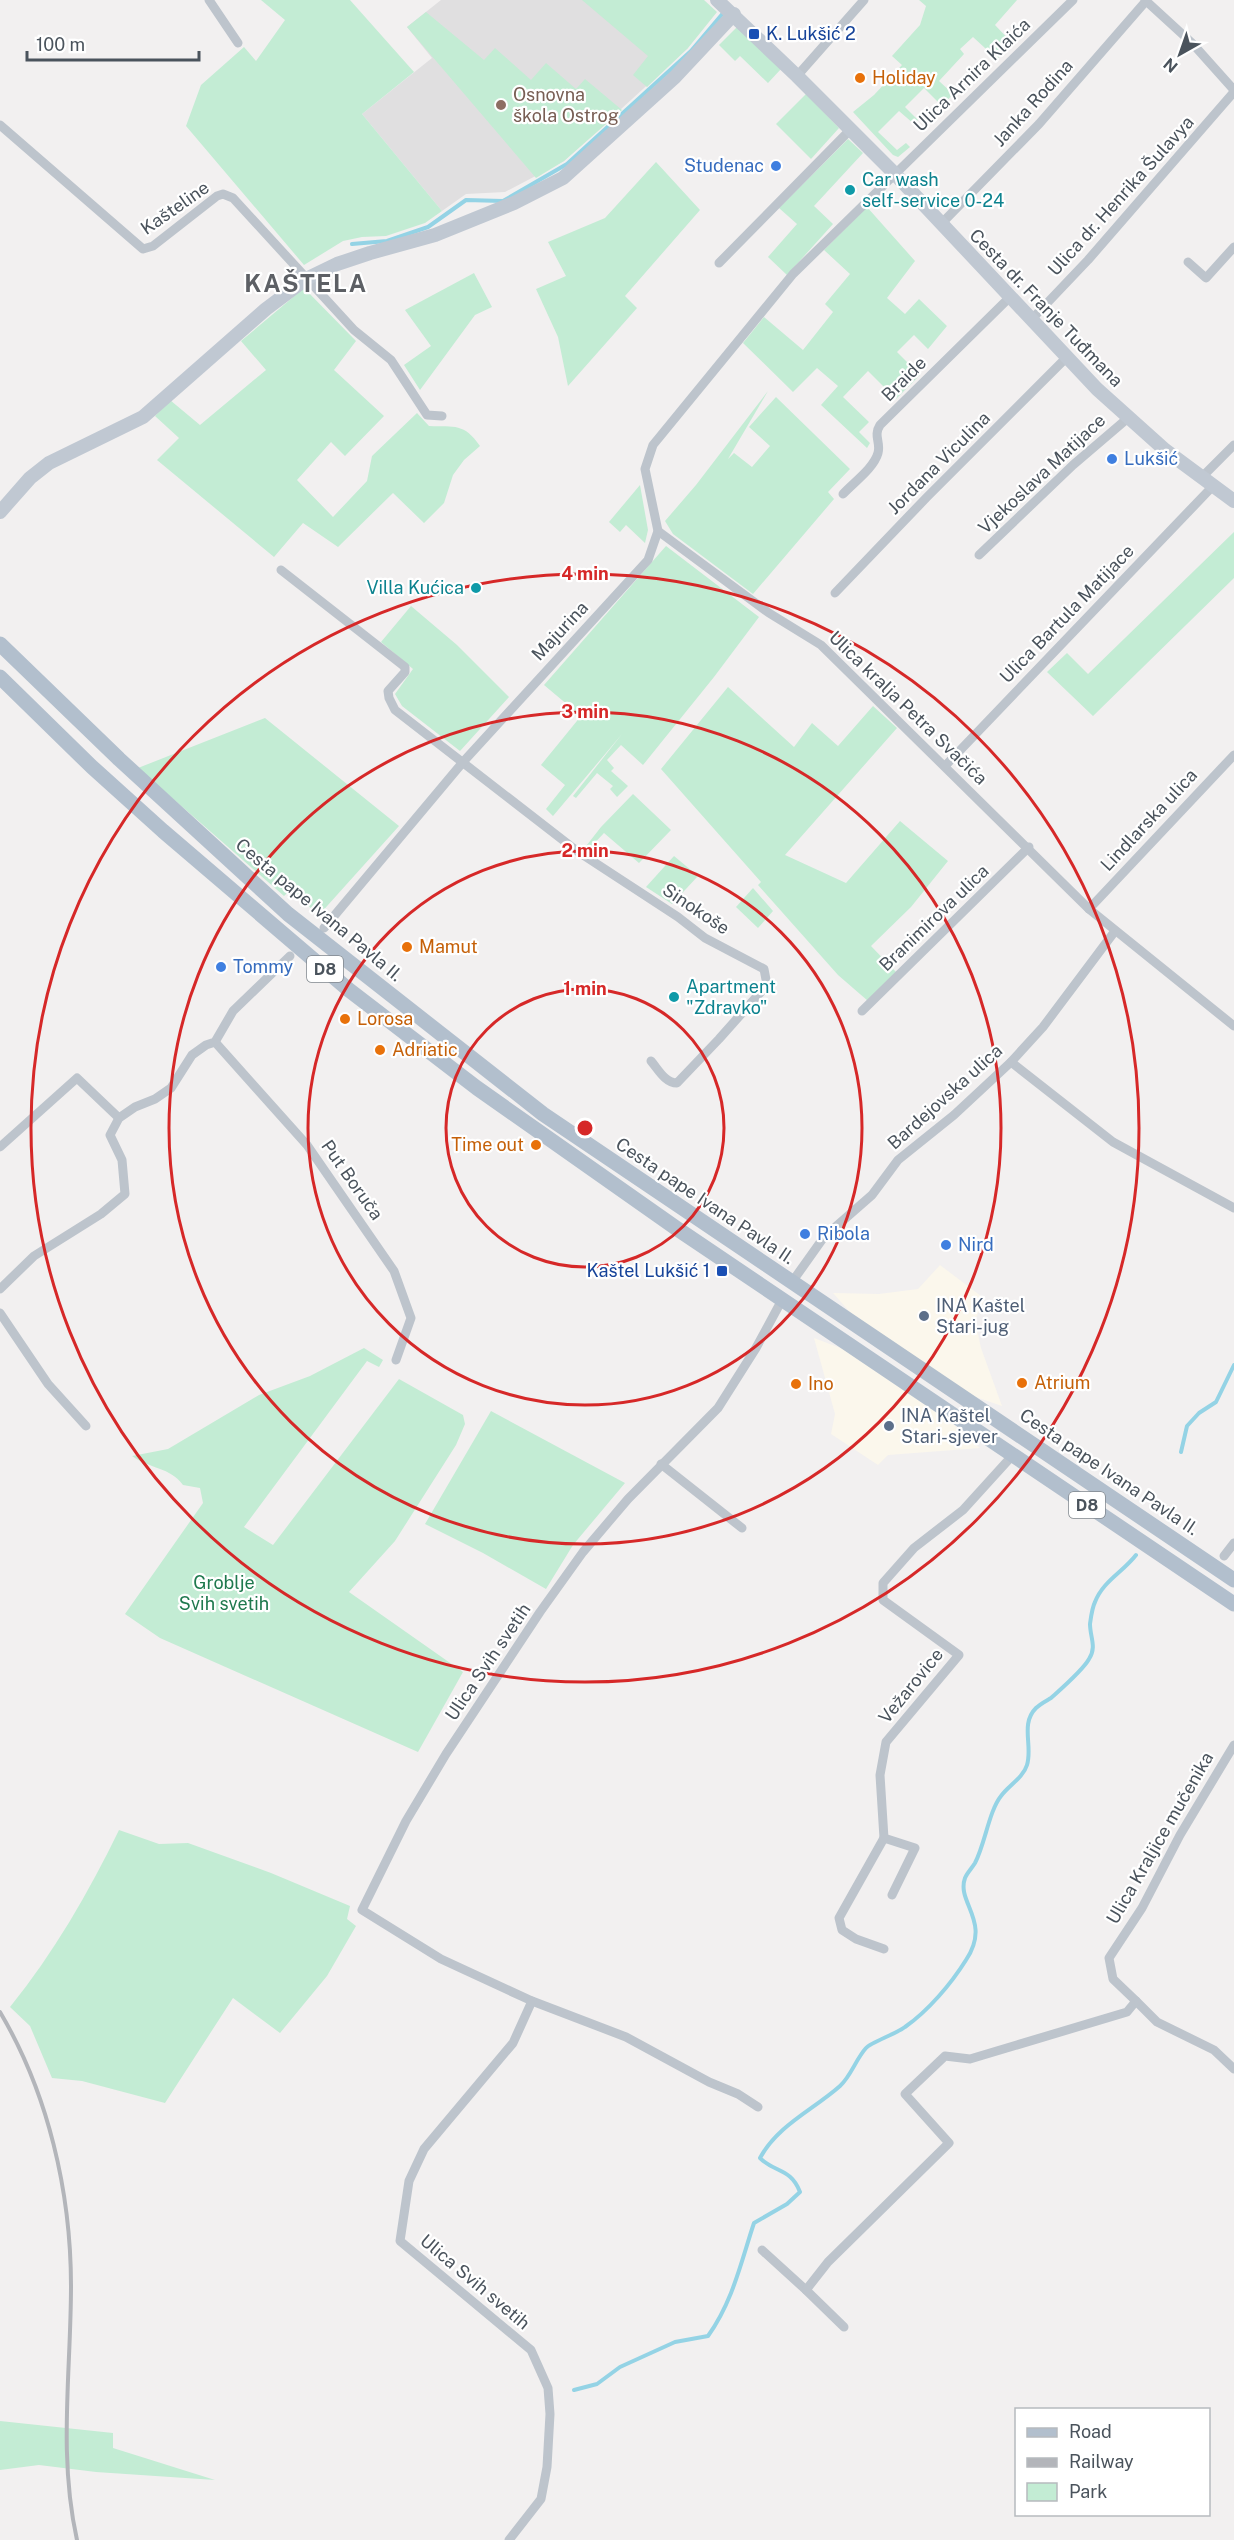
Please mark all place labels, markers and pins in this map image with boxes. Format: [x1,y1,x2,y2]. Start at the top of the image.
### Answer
place label: K. Lukšić 2 [766,23,856,44]
marker: K. Lukšić 2 [747,27,761,41]
place label: Holiday [872,67,936,88]
marker: Holiday [853,71,867,85]
place label: Osnovna škola Ostrog [513,84,619,126]
marker: Osnovna škola Ostrog [494,98,508,112]
place label: Studenac [684,155,764,176]
marker: Studenac [769,159,783,173]
place label: Car wash self-service 0-24 [862,169,1004,211]
marker: Car wash self-service 0-24 [843,183,857,197]
place label: Lukšić [1124,448,1178,469]
marker: Lukšić [1105,452,1119,466]
place label: Villa Kućica [366,577,464,598]
marker: Villa Kućica [469,581,483,595]
place label: Mamut [419,936,478,957]
marker: Mamut [400,940,414,954]
place label: Tommy [233,956,293,977]
marker: Tommy [214,960,228,974]
place label: Apartment "Zdravko" [686,976,776,1018]
marker: Apartment "Zdravko" [667,990,681,1004]
place label: Lorosa [357,1008,413,1029]
marker: Lorosa [338,1012,352,1026]
place label: Adriatic [392,1039,458,1060]
marker: Adriatic [373,1043,387,1057]
centre of rings [575,1118,595,1138]
place label: Time out [451,1134,524,1155]
marker: Time out [529,1138,543,1152]
place label: Ribola [817,1223,870,1244]
marker: Ribola [798,1227,812,1241]
place label: Nird [958,1234,994,1255]
marker: Nird [939,1238,953,1252]
place label: Kaštel Lukšić 1 [587,1260,710,1281]
marker: Kaštel Lukšić 1 [715,1264,729,1278]
place label: INA Kaštel Stari-jug [936,1295,1025,1337]
marker: INA Kaštel Stari-jug [917,1309,931,1323]
place label: Atrium [1034,1372,1090,1393]
place label: Ino [808,1373,834,1394]
marker: Atrium [1015,1376,1029,1390]
marker: Ino [789,1377,803,1391]
place label: INA Kaštel Stari-sjever [901,1405,998,1447]
marker: INA Kaštel Stari-sjever [882,1419,896,1433]

